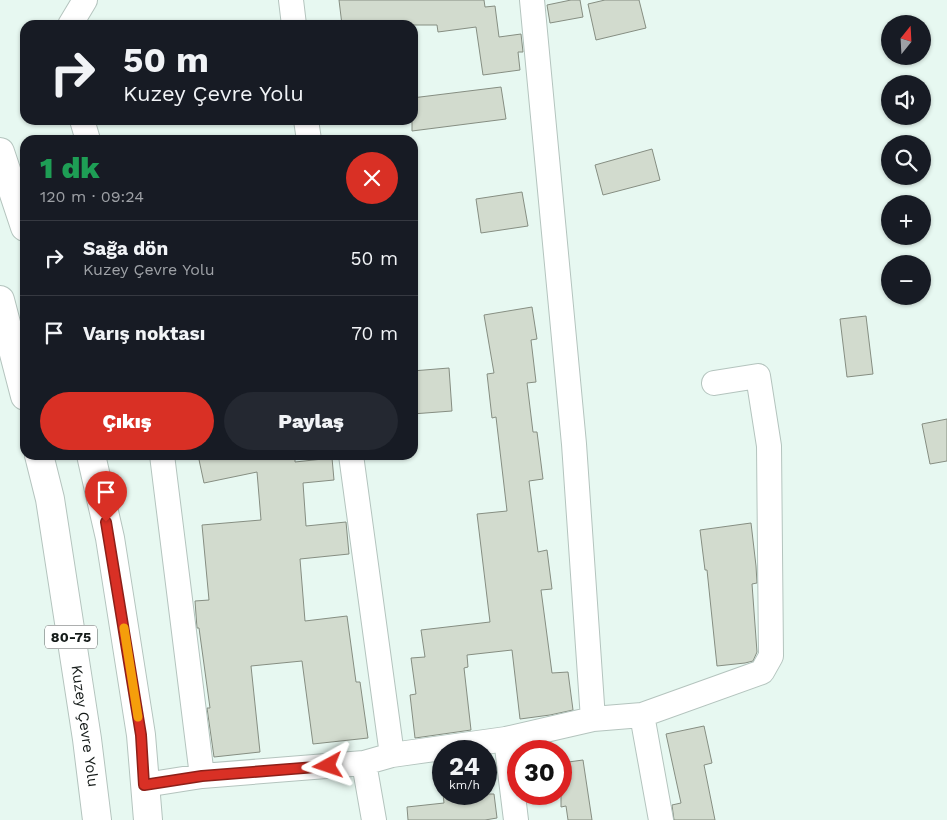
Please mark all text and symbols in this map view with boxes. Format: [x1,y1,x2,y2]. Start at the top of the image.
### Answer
north arrow [881,15,931,65]
map controls [881,15,931,305]
text: 50 m [123,39,209,81]
icon: right [40,40,105,105]
button: sound [881,75,931,125]
text: Kuzey Çevre Yolu [123,81,304,106]
button: search [881,135,931,185]
text: 1 dk [40,150,99,185]
button: close [346,152,398,204]
text: 120 m · 09:24 [40,187,144,206]
button: + [881,195,931,245]
text: Sağa dön [83,237,168,260]
icon: right [40,244,68,272]
text: 50 m [351,247,398,270]
button: − [881,255,931,305]
text: Kuzey Çevre Yolu [83,260,215,279]
icon: arrive [40,319,68,347]
text: Varış noktası [83,322,205,345]
text: 70 m [351,322,398,345]
button: Çıkış [40,392,214,450]
button: Paylaş [224,392,398,450]
pin [85,471,127,522]
icon: arrive [92,478,120,506]
road number: 80-75 [45,626,97,649]
street label: Kuzey Çevre Yolu [68,664,102,788]
position arrow [301,739,353,791]
speed limit sign: 30 [507,740,572,805]
text: 24 [449,752,480,781]
text: km/h [449,778,480,792]

